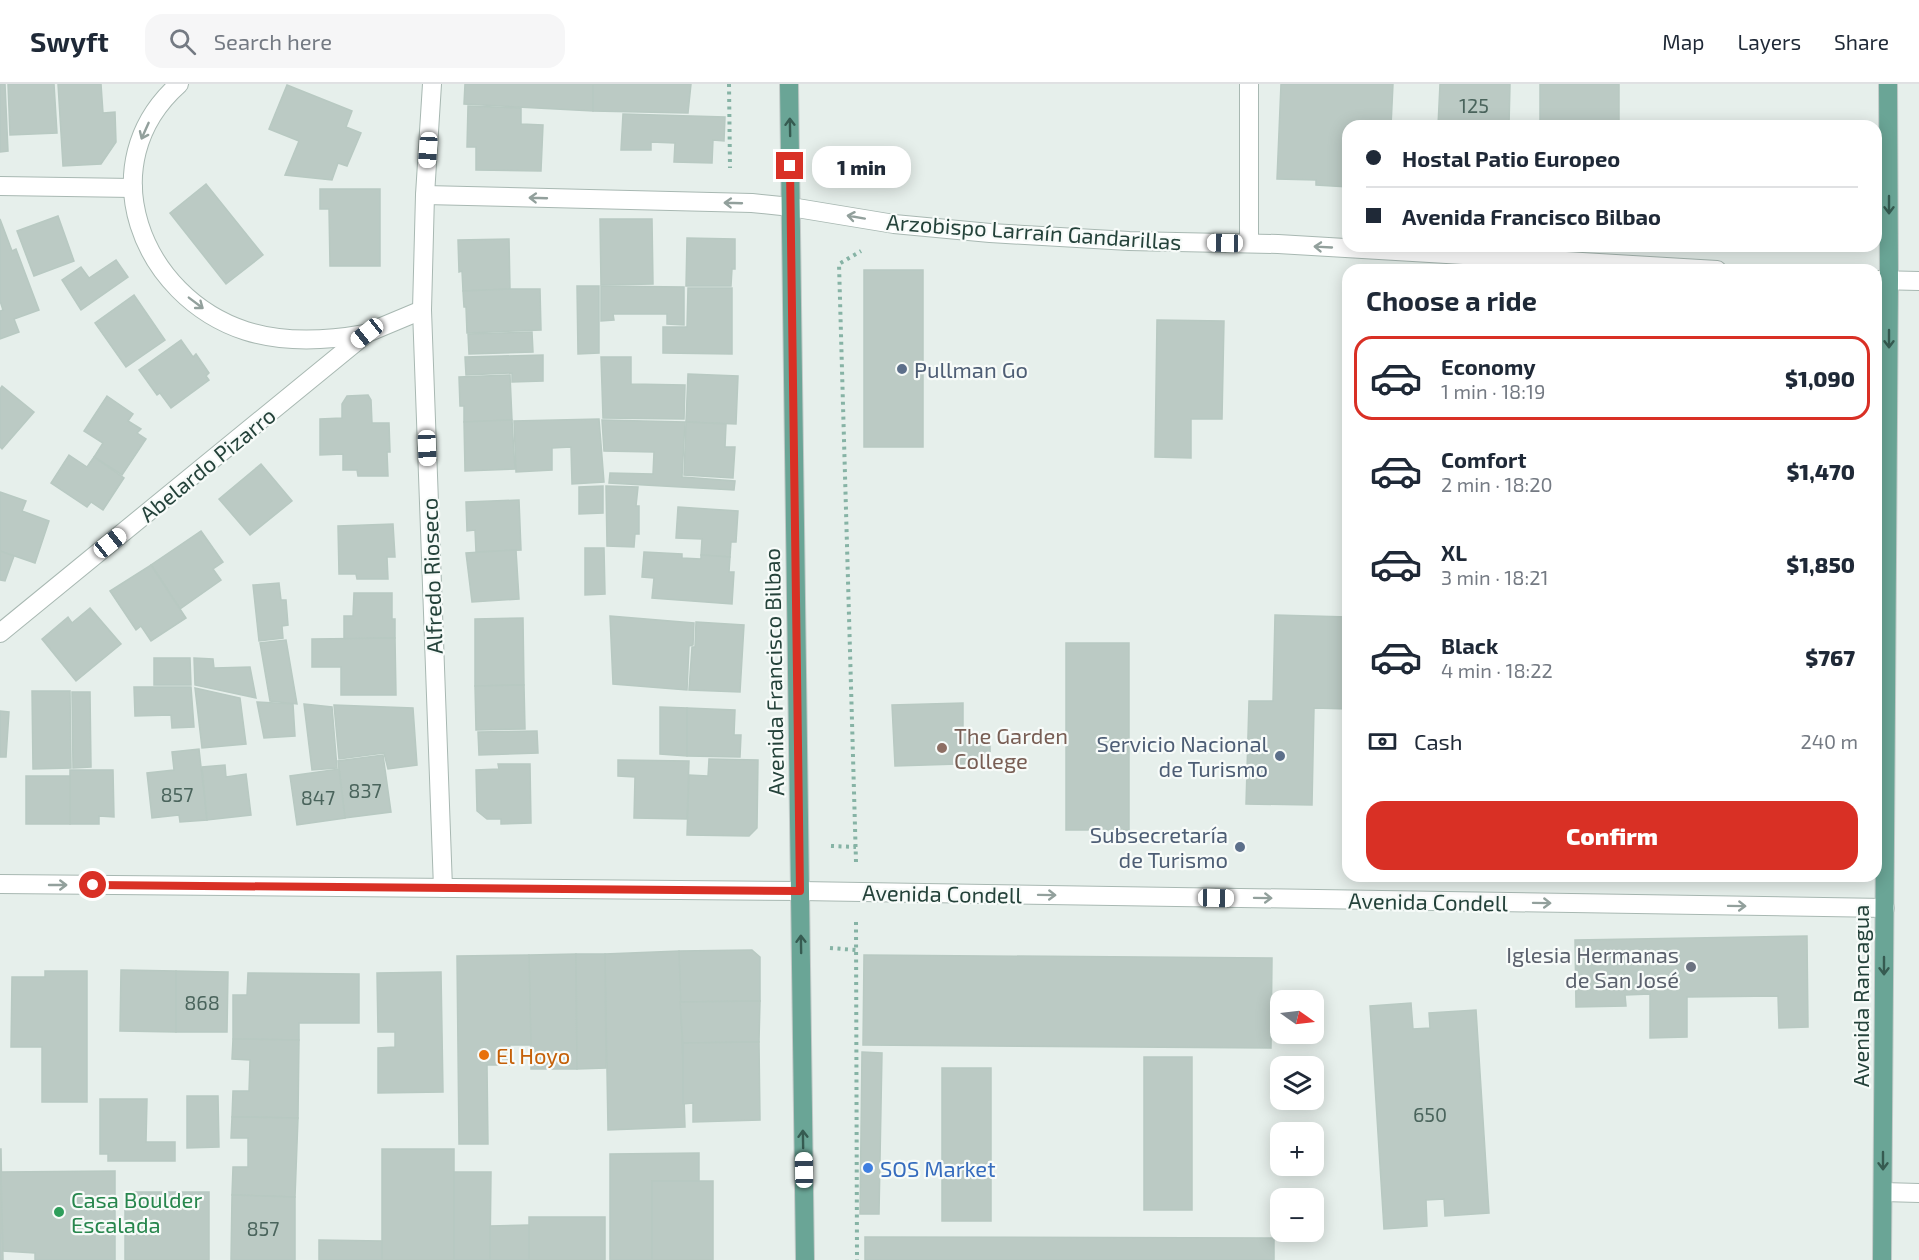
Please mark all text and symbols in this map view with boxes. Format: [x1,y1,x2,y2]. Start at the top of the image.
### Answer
search box [145,14,565,68]
text: Swyft [30,24,109,58]
icon: search [166,25,199,58]
text: Search here [214,28,332,54]
text: Map [1662,29,1704,54]
text: Layers [1737,29,1801,54]
text: Share [1834,29,1889,54]
house number: 125 [1459,93,1489,117]
one-way arrow [784,118,796,138]
one-way arrow [139,122,151,140]
car [418,131,438,169]
callout: 1 min [811,145,910,187]
text: Hostal Patio Europeo [1402,145,1620,171]
route end [776,152,803,179]
text: 1 min [837,155,886,179]
one-way arrow [528,192,548,203]
one-way arrow [1883,195,1895,215]
one-way arrow [723,197,743,208]
text: Avenida Francisco Bilbao [1402,203,1661,229]
street label: Arzobispo Larraín Gandarillas [886,208,1182,254]
one-way arrow [847,211,867,222]
car [1207,234,1243,252]
one-way arrow [1313,241,1333,252]
text: Choose a ride [1366,284,1537,316]
one-way arrow [187,297,203,310]
car [347,315,387,351]
one-way arrow [1883,328,1895,348]
icon: car [1369,351,1423,405]
text: Economy [1441,353,1536,379]
place label: Pullman Go [914,356,1028,382]
marker: Pullman Go [895,362,909,376]
text: $1,090 [1785,365,1855,391]
text: 1 min · 18:19 [1441,379,1545,403]
street label: Abelardo Pizarro [134,401,280,527]
car [417,430,437,466]
icon: car [1369,444,1423,498]
text: Comfort [1441,446,1526,472]
text: $1,470 [1786,458,1855,484]
text: 2 min · 18:20 [1441,472,1553,496]
street label: Alfredo Rioseco [415,497,447,655]
car [90,525,130,561]
icon: car [1369,537,1423,591]
text: XL [1441,539,1467,565]
street label: Avenida Francisco Bilbao [758,548,788,796]
text: $1,850 [1786,551,1855,577]
text: 3 min · 18:21 [1441,565,1548,589]
icon: car [1369,630,1423,684]
text: Black [1441,632,1498,658]
text: $767 [1805,644,1855,670]
text: 4 min · 18:22 [1441,658,1553,682]
place label: The Garden College [954,722,1068,773]
icon: cash [1366,725,1399,758]
text: Cash [1414,728,1463,754]
text: 240 m [1800,729,1858,753]
place label: Servicio Nacional de Turismo [1097,730,1268,781]
marker: The Garden College [935,741,949,755]
marker: Servicio Nacional de Turismo [1273,749,1287,763]
house number: 837 [348,778,382,802]
house number: 857 [160,782,194,806]
house number: 847 [301,785,335,809]
button: Confirm [1366,801,1858,870]
place label: Subsecretaría de Turismo [1090,821,1228,872]
marker: Subsecretaría de Turismo [1233,840,1247,854]
route start [79,871,106,898]
one-way arrow [48,879,68,891]
street label: Avenida Condell [862,879,1023,907]
street label: Avenida Condell [1348,887,1509,915]
one-way arrow [1037,889,1057,901]
car [1198,889,1234,907]
one-way arrow [1253,893,1273,904]
one-way arrow [1532,897,1552,909]
one-way arrow [1727,900,1747,912]
street label: Avenida Rancagua [1847,905,1873,1087]
one-way arrow [795,934,807,954]
place label: Iglesia Hermanas de San José [1506,941,1679,992]
one-way arrow [1878,956,1890,976]
marker: Iglesia Hermanas de San José [1684,960,1698,974]
house number: 868 [184,990,220,1014]
north arrow [1270,990,1324,1044]
map controls [1270,990,1324,1242]
place label: El Hoyo [496,1042,570,1068]
marker: El Hoyo [477,1048,491,1062]
button: layers [1270,1056,1324,1110]
house number: 650 [1413,1102,1447,1126]
button: + [1270,1122,1324,1176]
one-way arrow [797,1129,809,1149]
one-way arrow [1877,1151,1889,1171]
car [795,1152,813,1188]
place label: SOS Market [880,1155,996,1181]
marker: SOS Market [861,1161,875,1175]
place label: Casa Boulder Escalada [71,1186,202,1237]
button: − [1270,1188,1324,1242]
marker: Casa Boulder Escalada [52,1205,66,1219]
house number: 857 [246,1216,280,1240]

